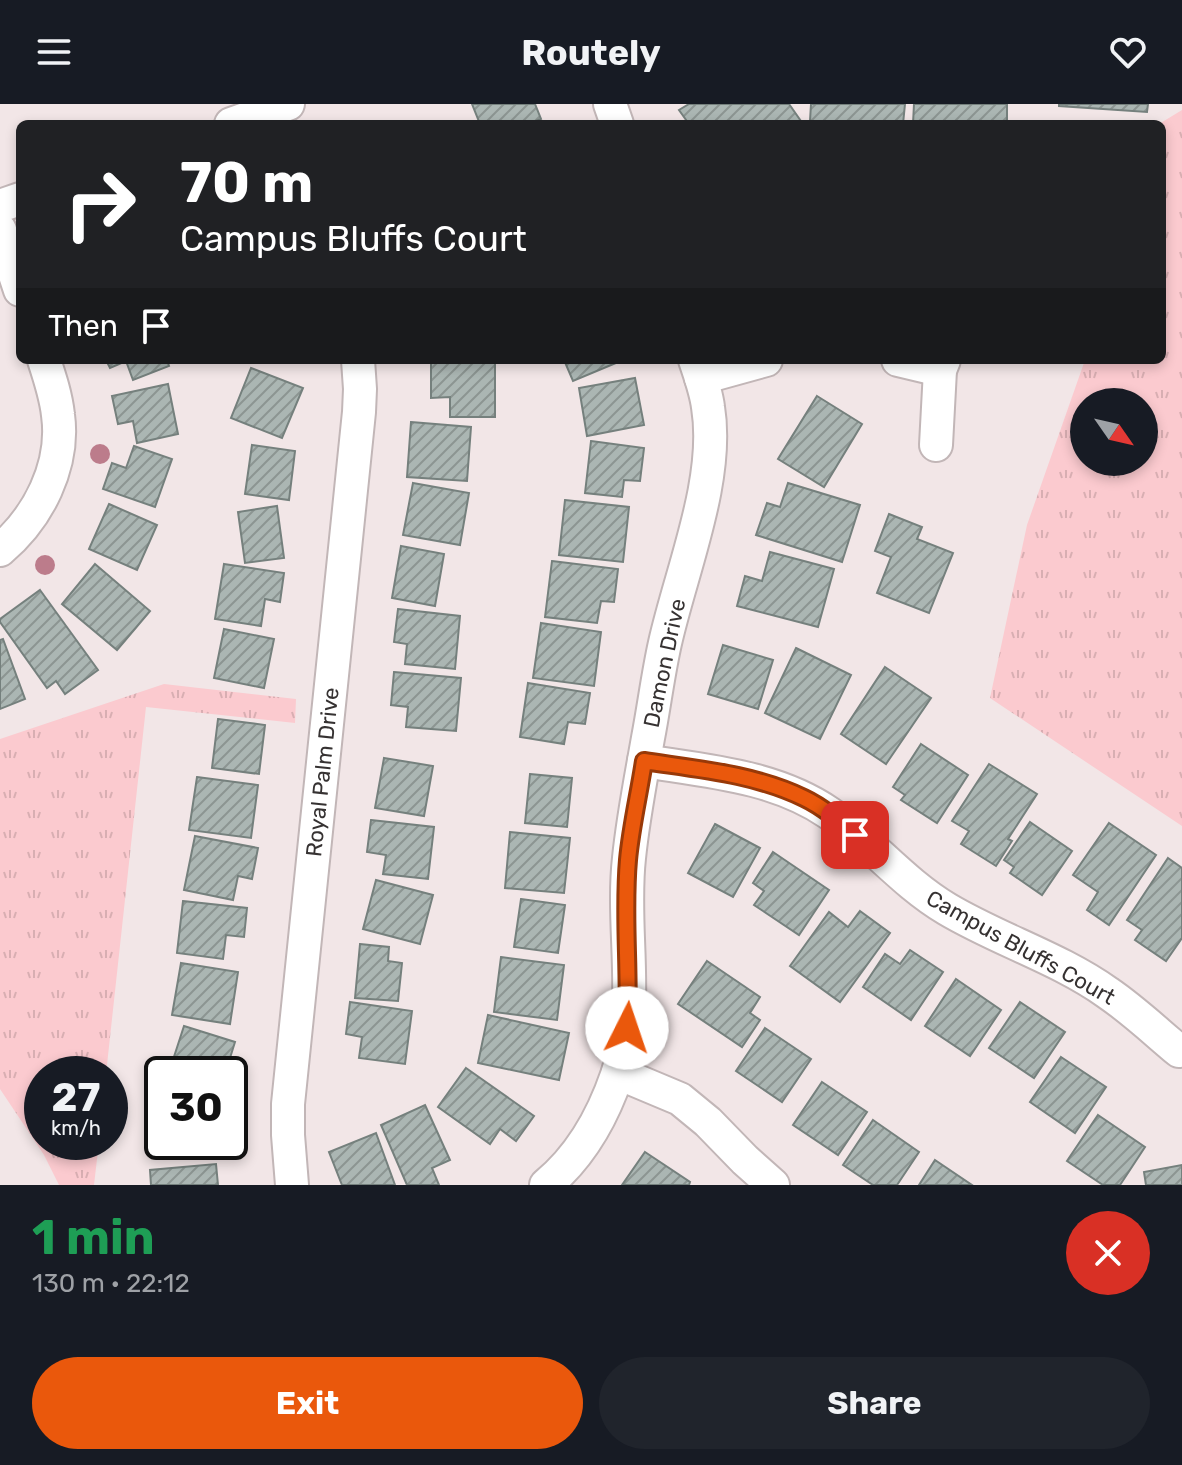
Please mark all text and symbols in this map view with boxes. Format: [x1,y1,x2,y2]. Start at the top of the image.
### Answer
icon: menu [32,30,76,74]
icon: heart [1106,30,1150,74]
text: Routely [521,31,661,74]
text: 70 m [180,150,313,216]
icon: right [48,152,152,256]
text: Campus Bluffs Court [180,217,527,260]
icon: arrive [134,304,178,348]
text: Then [48,308,118,344]
north arrow [1070,388,1158,476]
map controls [1070,388,1158,476]
street label: Damon Drive [638,596,691,730]
street label: Royal Palm Drive [300,686,345,858]
pin [821,801,889,869]
icon: arrive [833,813,877,857]
street label: Campus Bluffs Court [922,884,1120,1011]
position arrow [585,986,669,1070]
speed limit sign: 30 [144,1056,248,1160]
text: 27 [52,1074,100,1121]
text: km/h [51,1116,101,1140]
text: 1 min [32,1209,155,1266]
button: close [1066,1211,1150,1295]
text: 130 m · 22:12 [32,1268,190,1299]
button: Exit [32,1357,583,1449]
button: Share [599,1357,1150,1449]

